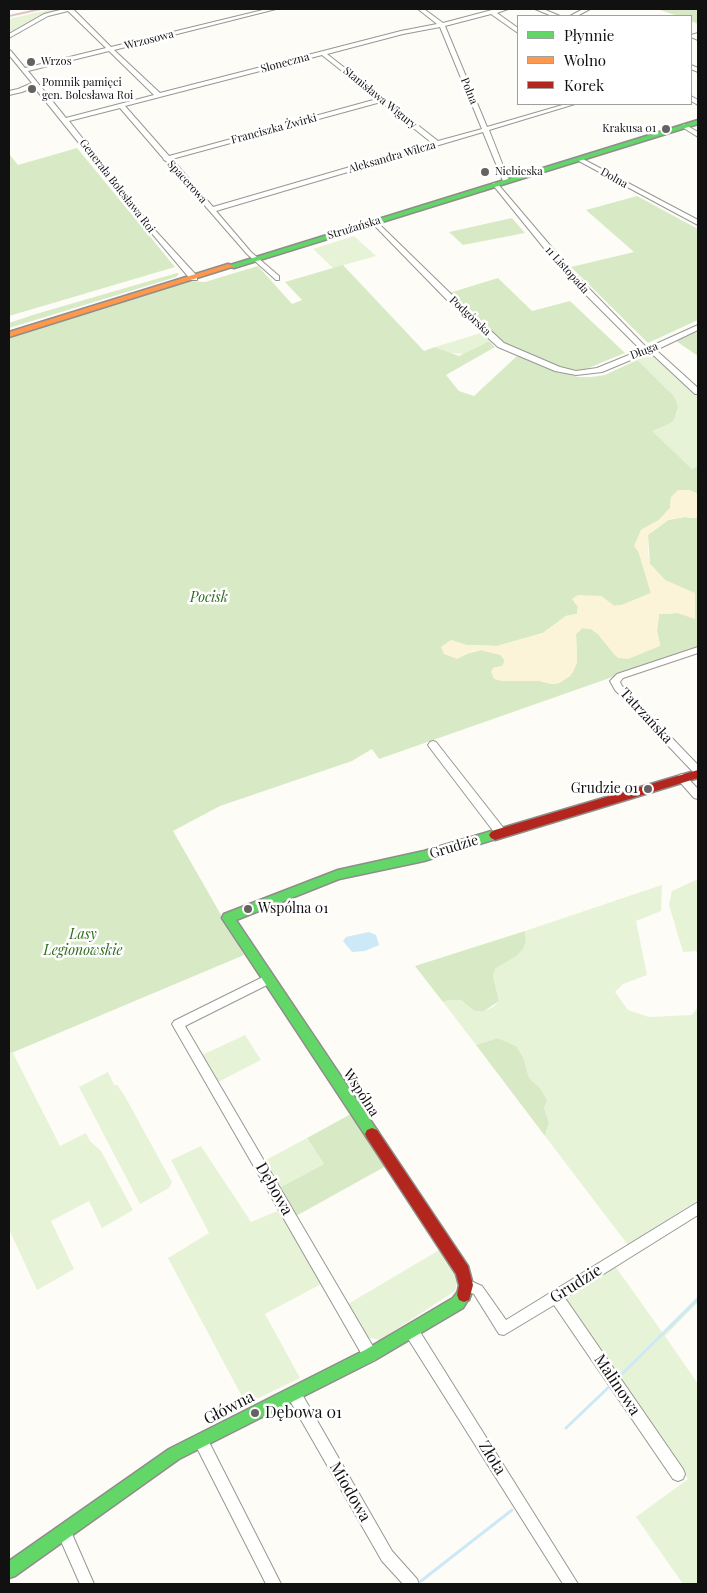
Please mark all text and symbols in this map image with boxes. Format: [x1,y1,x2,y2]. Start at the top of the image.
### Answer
legend [517,15,692,105]
text: Płynnie [564,25,614,45]
street label: Wrzosowa [123,28,175,52]
street label: Słoneczna [259,50,311,76]
text: Wolno [564,50,606,70]
place label: Wrzos [41,55,72,69]
marker: Wrzos [25,56,37,68]
street label: Stanisława Wigury [341,64,419,132]
text: Korek [564,75,604,95]
place label: Pomnik pamięci gen. Bolesława Roi [42,76,133,102]
street label: Polna [458,76,480,106]
marker: Pomnik pamięci gen. Bolesława Roi [26,83,38,95]
street label: Franciszka Żwirki [230,111,318,147]
place label: Krakusa 01 [602,122,656,136]
marker: Krakusa 01 [660,123,672,135]
street label: Generała Bolesława Roi [76,137,158,235]
street label: Aleksandra Wilcza [347,138,437,176]
street label: Spacerowa [164,158,210,206]
place label: Niebieska [495,165,543,179]
street label: Dolna [598,165,630,191]
marker: Niebieska [479,166,491,178]
street label: Strużańska [326,214,382,242]
street label: 11 Listopada [542,244,592,296]
street label: Podgórska [447,294,493,338]
street label: Długa [628,340,660,362]
park label: Pocisk [190,590,228,606]
street label: Tatrzańska [616,685,676,747]
place label: Grudzie 01 [571,781,638,797]
marker: Grudzie 01 [642,783,654,795]
street label: Grudzie [428,832,480,862]
place label: Wspólna 01 [258,901,328,917]
marker: Wspólna 01 [242,903,254,915]
park label: Lasy Legionowskie [44,927,122,960]
street label: Wspólna [339,1066,383,1120]
street label: Dębowa [251,1159,297,1219]
street label: Grudzie [547,1261,605,1307]
street label: Malinowa [590,1351,644,1419]
street label: Główna [201,1387,257,1429]
place label: Dębowa 01 [265,1403,342,1423]
marker: Dębowa 01 [249,1407,261,1419]
street label: Złota [474,1438,510,1478]
street label: Miodowa [325,1459,375,1525]

